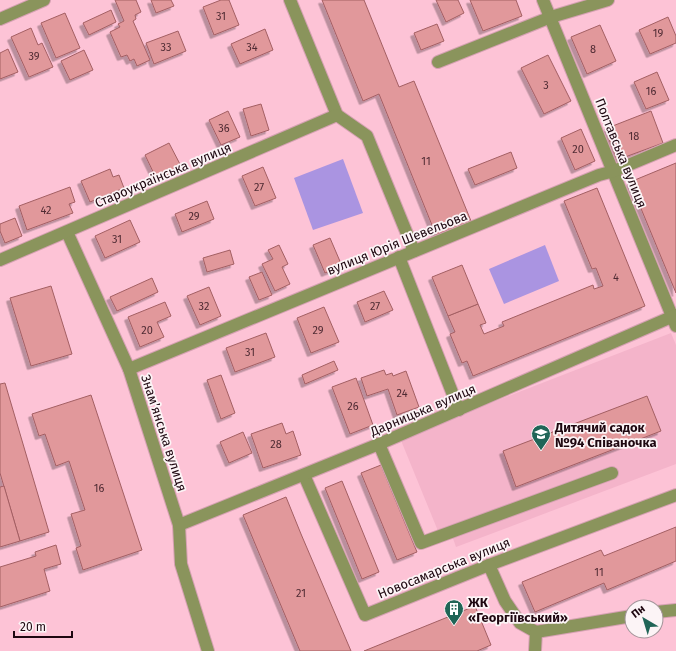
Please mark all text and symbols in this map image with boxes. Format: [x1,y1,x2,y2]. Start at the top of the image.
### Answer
house number: 31 [216,10,226,23]
house number: 19 [653,27,663,40]
house number: 33 [161,41,171,54]
house number: 34 [246,41,258,54]
house number: 8 [590,43,596,56]
house number: 39 [28,50,40,63]
house number: 3 [543,79,549,92]
house number: 16 [646,85,656,98]
street label: Полтавська вулиця [592,96,650,210]
house number: 36 [218,122,230,135]
house number: 18 [629,130,639,143]
street label: Староукраїнська вулиця [92,139,234,211]
house number: 20 [572,143,584,156]
house number: 11 [421,155,431,168]
house number: 27 [254,181,264,194]
house number: 42 [40,204,52,217]
street label: вулиця Юрія Шевельова [325,208,469,278]
house number: 29 [188,210,200,223]
house number: 31 [112,233,122,246]
house number: 4 [613,271,619,284]
house number: 32 [199,300,209,313]
house number: 27 [370,300,380,313]
house number: 20 [141,324,153,337]
house number: 29 [312,324,324,337]
house number: 31 [245,346,255,359]
street label: Знамʼянська вулиця [138,373,190,493]
street label: Дарницька вулиця [367,381,478,439]
house number: 24 [397,387,408,400]
house number: 26 [347,400,359,413]
place label: Дитячий садок №94 Співаночка [554,420,657,450]
school or university icon: Дитячий садок №94 Співаночка [530,423,552,451]
house number: 28 [270,438,282,451]
house number: 16 [94,482,104,495]
street label: Новосамарська вулиця [376,535,512,601]
house number: 11 [594,566,604,579]
house number: 21 [296,587,306,600]
place label: ЖК «Георгіївський» [467,595,568,625]
building icon: ЖК «Георгіївський» [443,598,465,626]
north arrow [624,599,664,639]
text: Пн [629,602,648,621]
scale bar [14,613,72,639]
text: 20 m [20,620,46,634]

